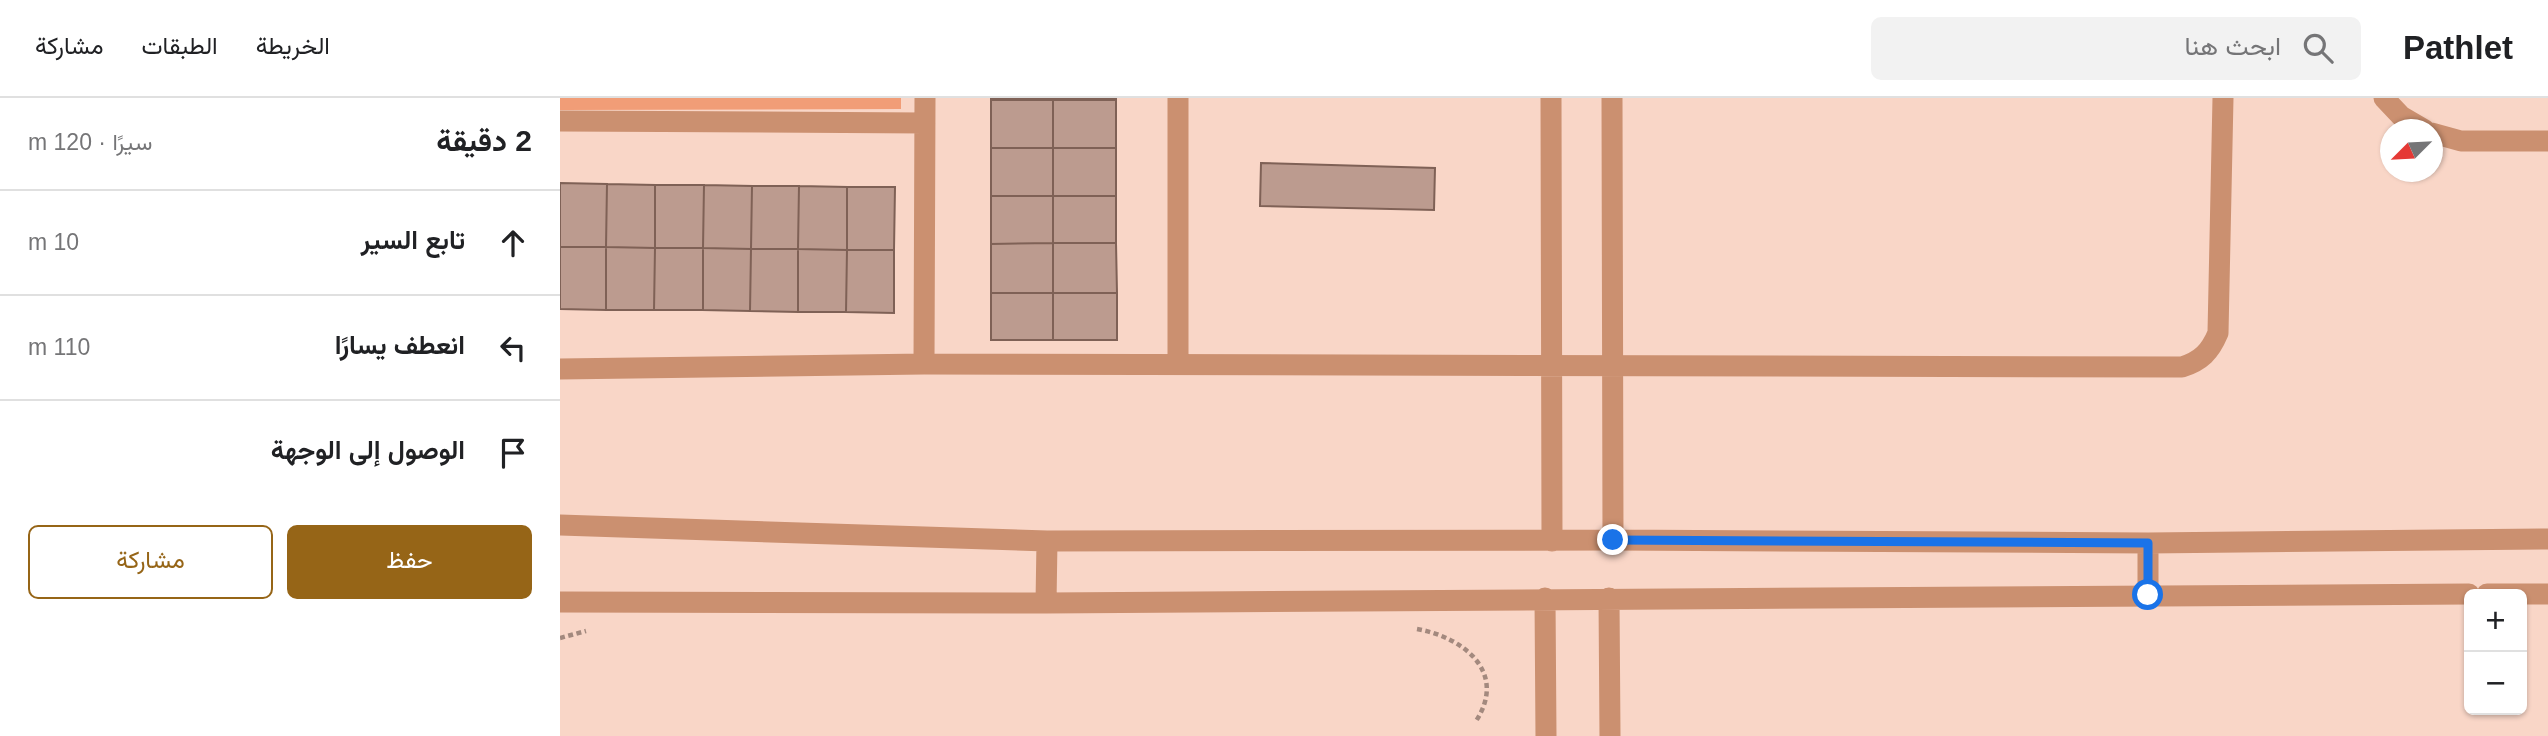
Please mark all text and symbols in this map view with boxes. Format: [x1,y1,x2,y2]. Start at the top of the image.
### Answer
search box [1871,17,2361,80]
icon: search [2299,29,2337,67]
text: Pathlet [2403,29,2513,66]
text: ابحث هنا [2185,31,2281,61]
text: مشاركة [35,32,103,59]
text: الطبقات [141,32,218,59]
text: الخريطة [256,32,330,59]
north arrow [2380,119,2443,182]
text: 2 دقيقة [436,124,532,157]
text: سيرًا · 120 m [28,129,152,155]
icon: ahead [494,224,532,262]
text: تابع السير [361,225,465,255]
text: 10 m [28,229,79,255]
icon: left [494,329,532,367]
text: انعطف يسارًا [335,330,465,360]
text: 110 m [28,334,90,360]
icon: arrive [494,434,532,472]
text: الوصول إلى الوجهة [271,435,465,465]
route end [1597,524,1628,555]
button: مشاركة [28,525,273,599]
button: حفظ [287,525,532,599]
route start [2132,579,2163,610]
map controls [2464,589,2527,715]
button: + [2464,589,2527,652]
button: − [2464,652,2527,715]

